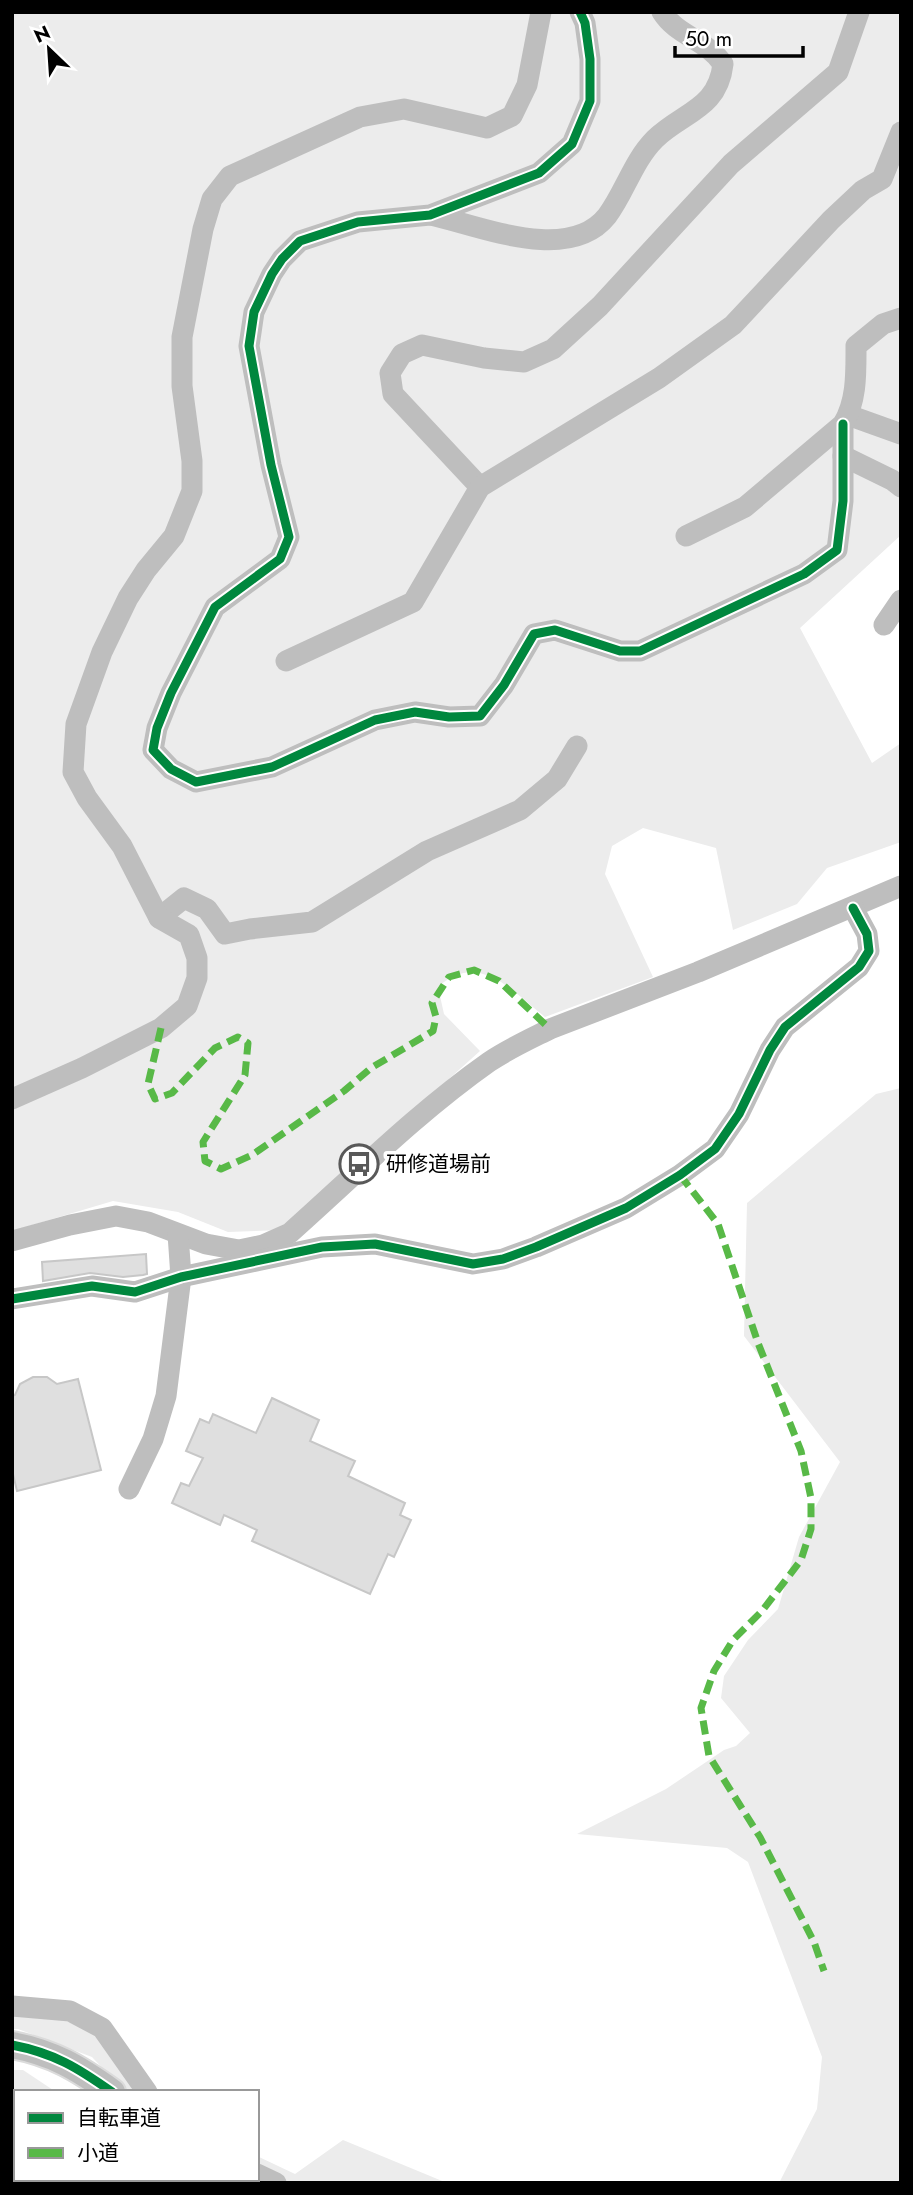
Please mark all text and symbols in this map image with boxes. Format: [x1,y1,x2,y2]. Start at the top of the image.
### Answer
north arrow [14,14,84,84]
scale bar [675,14,803,58]
text: N [29,19,55,49]
text: 50 m [685,24,732,54]
bus stop icon: 研修道場前 [338,1143,380,1185]
place label: 研修道場前 [386,1149,491,1179]
legend [14,2090,259,2181]
text: 自転車道 [77,2103,161,2133]
text: 小道 [77,2138,119,2168]

